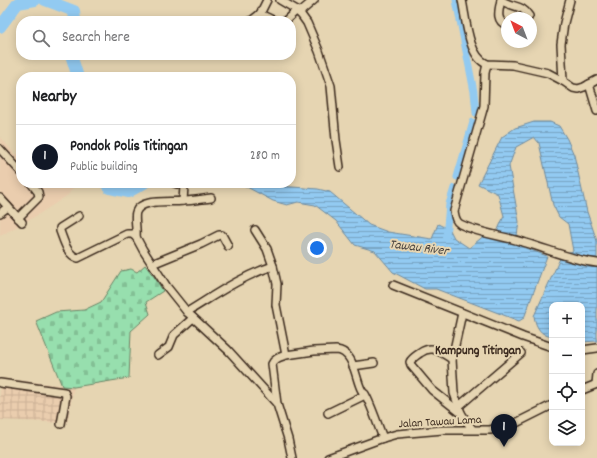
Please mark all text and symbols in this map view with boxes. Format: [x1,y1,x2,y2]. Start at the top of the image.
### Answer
north arrow [501,12,537,48]
search box [16,16,296,60]
icon: search [30,27,52,49]
text: Search here [62,27,130,49]
text: Nearby [32,86,76,110]
text: Pondok Polis Titingan [70,136,188,158]
text: 1 [44,147,46,166]
text: 280 m [250,147,280,166]
text: Public building [70,158,138,177]
water label: Tawau River [388,235,451,262]
your location [307,238,327,258]
map controls [549,302,585,446]
button: + [549,302,585,338]
button: − [549,338,585,374]
district label: Kampung Titingan [435,342,521,361]
button: locate [549,374,585,410]
button: layers [549,410,585,446]
street label: Jalan Tawau Lama [398,412,482,433]
pin: 1 [491,414,517,447]

